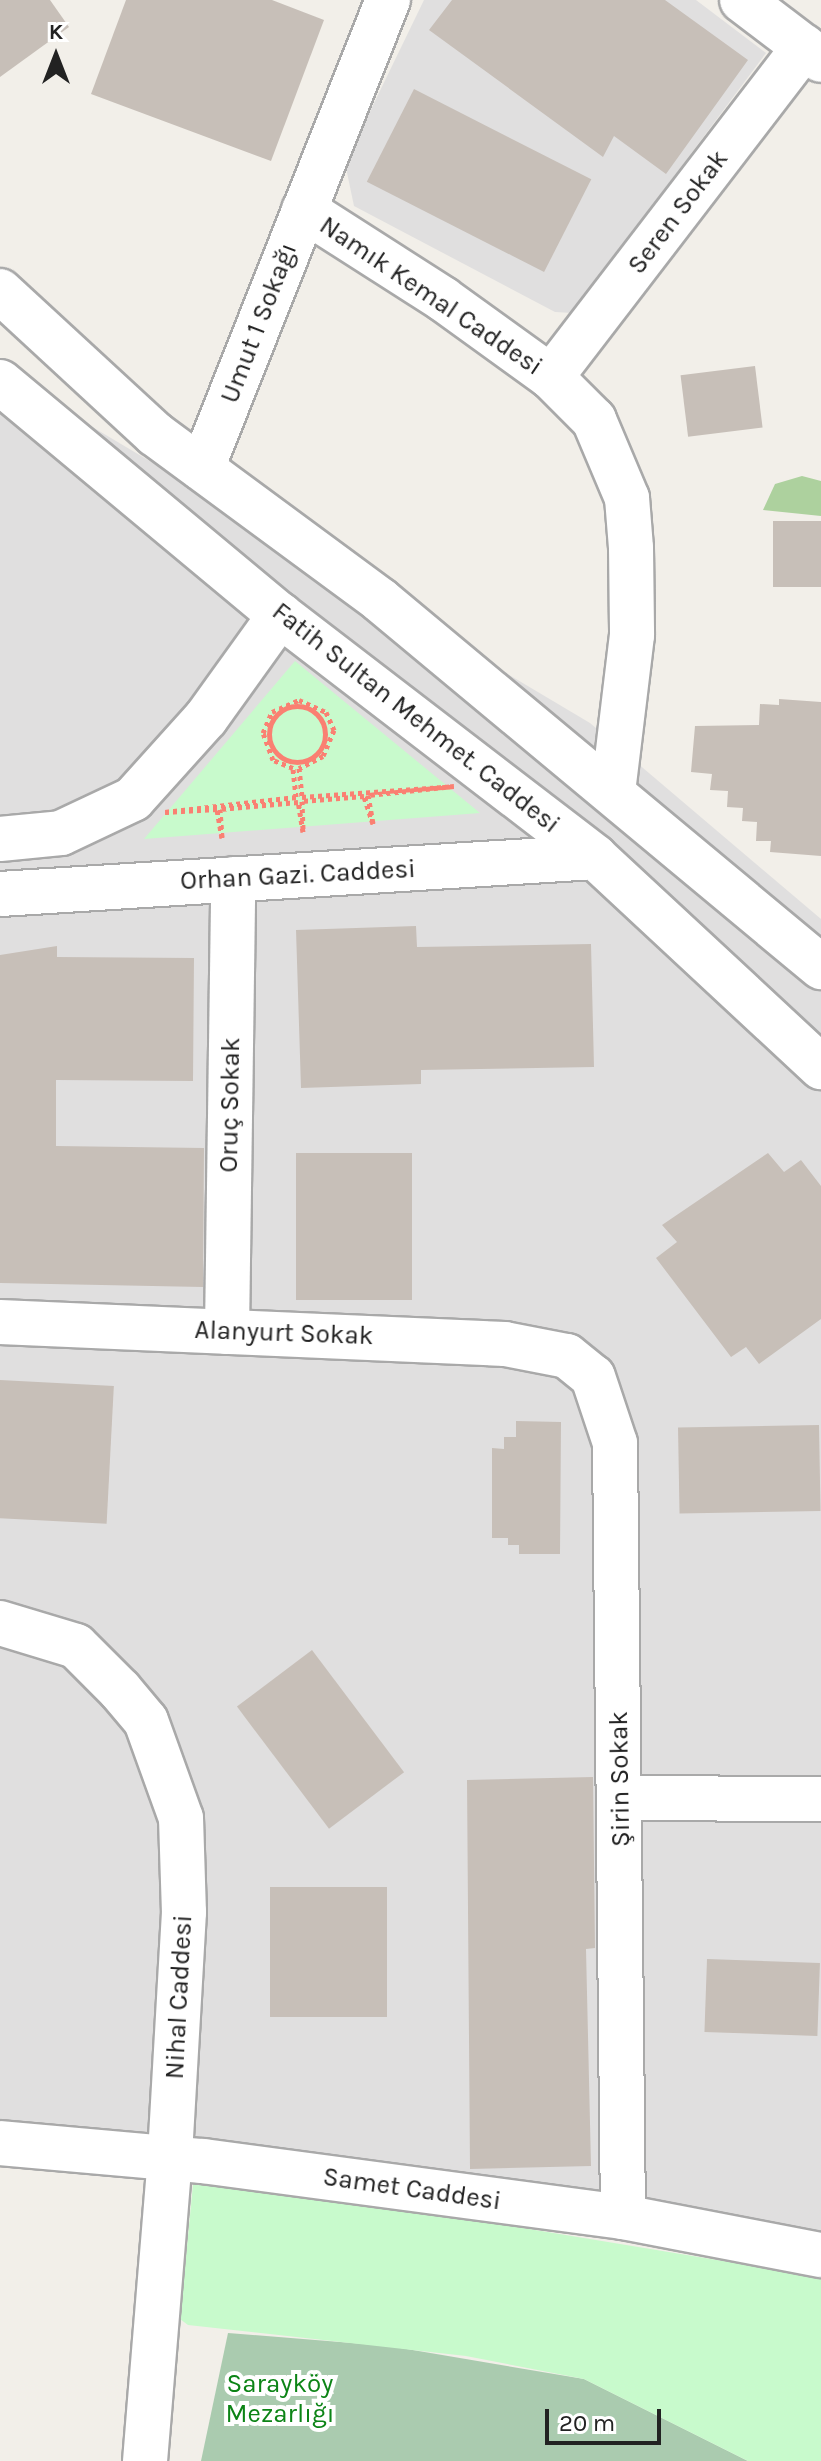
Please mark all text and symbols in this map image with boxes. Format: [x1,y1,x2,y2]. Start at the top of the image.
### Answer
north arrow [16,16,96,96]
text: K [49,19,63,45]
street label: Seren Sokak [621,144,735,280]
street label: Namık Kemal Caddesi [314,210,548,382]
street label: Umut 1 Sokağı [214,238,304,408]
street label: Fatih Sultan Mehmet. Caddesi [266,596,566,840]
street label: Orhan Gazi. Caddesi [179,853,417,897]
street label: Oruç Sokak [213,1037,247,1173]
street label: Alanyurt Sokak [194,1314,374,1352]
street label: Şirin Sokak [603,1711,637,1847]
street label: Nihal Caddesi [159,1914,199,2080]
street label: Samet Caddesi [321,2161,503,2217]
park label: Sarayköy Mezarlığı [226,2368,334,2430]
scale bar [549,2393,665,2443]
text: 20 m [559,2409,615,2437]

